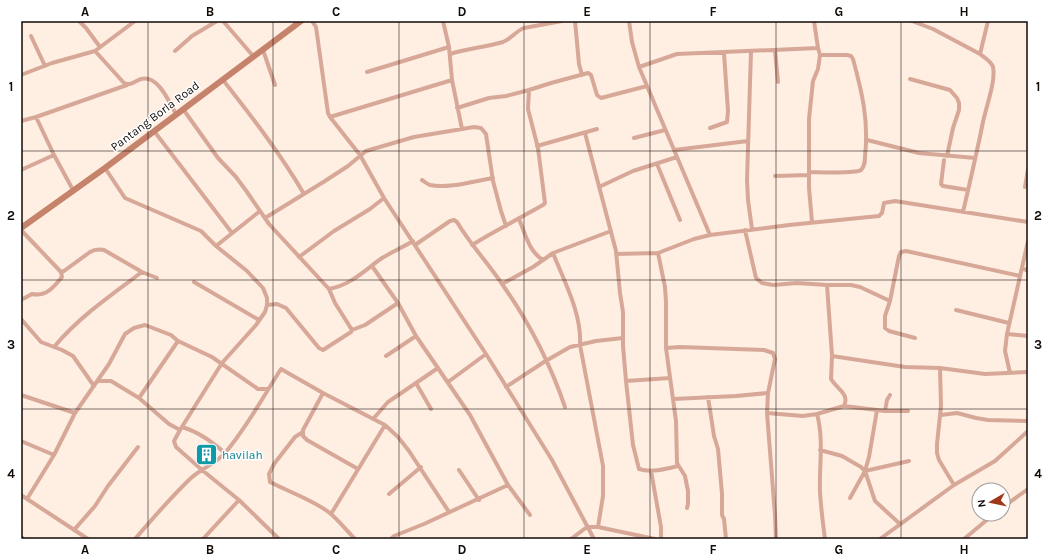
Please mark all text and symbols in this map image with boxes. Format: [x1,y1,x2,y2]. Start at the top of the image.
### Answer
text: A [81,4,89,19]
text: B [206,4,214,19]
text: C [332,4,340,19]
text: D [458,4,467,19]
text: E [583,4,591,19]
text: F [709,4,717,19]
text: G [835,4,843,19]
text: H [959,4,969,19]
street label: Pantang Borla Road [108,78,202,154]
text: 1 [9,79,13,94]
text: 1 [1036,79,1040,94]
text: 2 [7,208,15,223]
text: 2 [1034,208,1042,223]
text: 3 [7,337,15,352]
text: 3 [1034,337,1042,352]
building icon: havilah [194,442,220,468]
place label: havilah [222,448,263,462]
text: 4 [7,466,15,481]
text: 4 [1034,466,1042,481]
north arrow [971,482,1011,522]
text: N [975,499,989,508]
text: A [81,542,89,557]
text: B [206,542,214,557]
text: C [332,542,340,557]
text: D [458,542,467,557]
text: E [583,542,591,557]
text: F [709,542,717,557]
text: G [835,542,843,557]
text: H [959,542,969,557]

